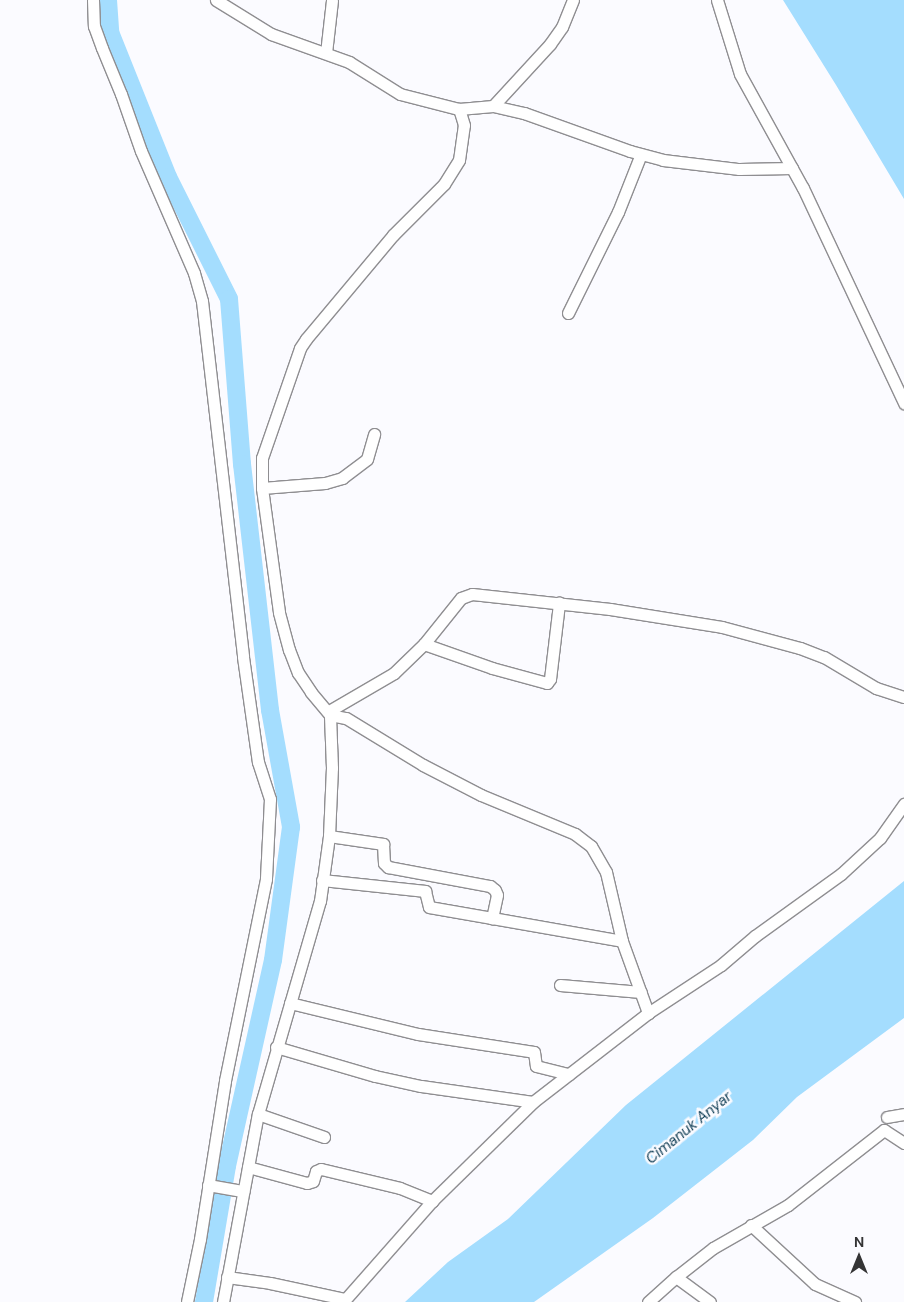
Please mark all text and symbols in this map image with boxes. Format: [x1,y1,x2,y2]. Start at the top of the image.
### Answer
water label: Cimanuk Anyar [642,1088,736,1168]
north arrow [834,1232,884,1282]
text: N [854,1233,864,1251]

